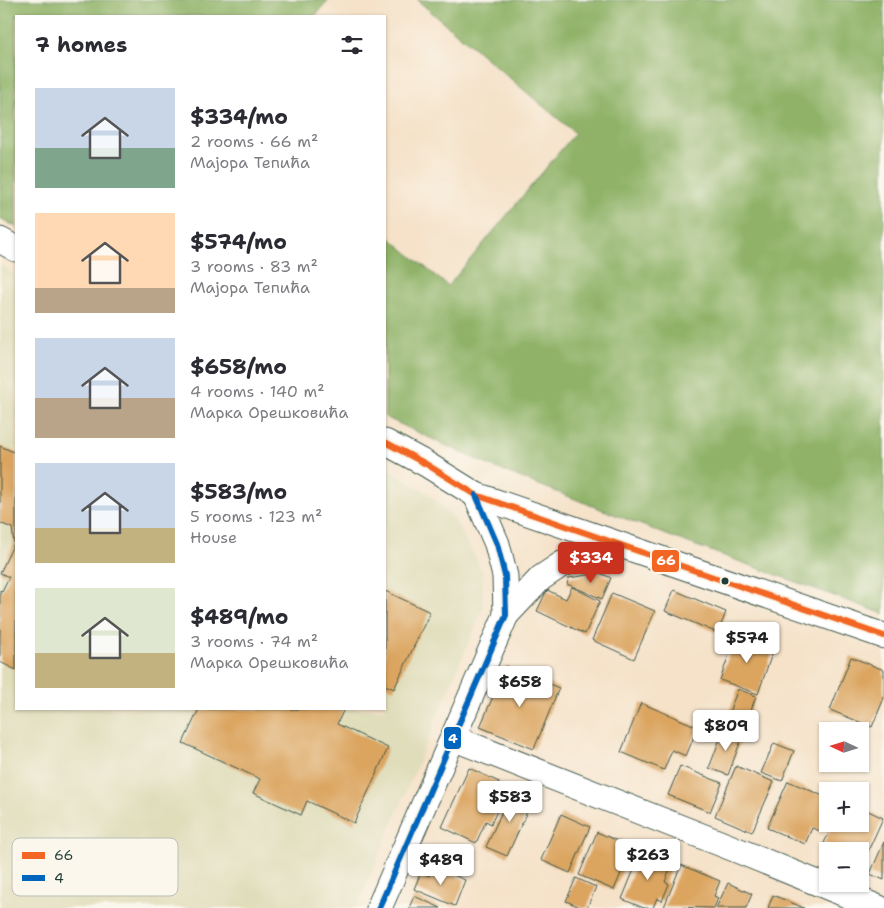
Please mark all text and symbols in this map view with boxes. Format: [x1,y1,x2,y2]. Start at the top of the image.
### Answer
text: 7 homes [35,31,127,59]
icon: filters [338,31,366,59]
text: $334/mo [190,103,288,131]
icon: home [75,108,135,168]
text: 2 rooms · 66 m² [190,131,318,152]
text: Мајора Тепића [190,152,310,173]
text: $574/mo [190,228,287,256]
icon: home [75,233,135,293]
text: 3 rooms · 83 m² [190,256,318,277]
text: Мајора Тепића [190,277,310,298]
text: $658/mo [190,353,287,381]
icon: home [75,358,135,418]
text: 4 rooms · 140 m² [190,381,325,402]
text: Марка Орешковића [190,402,348,423]
text: $583/mo [190,478,287,506]
icon: home [75,483,135,543]
text: 5 rooms · 123 m² [190,506,322,527]
text: House [190,527,237,548]
pin: $334 [561,542,621,584]
text: $334 [569,547,613,568]
line badge: 66 [651,549,680,573]
text: 66 [656,551,676,569]
unlabelled marker [720,576,730,586]
text: $489/mo [190,603,289,631]
icon: home [75,608,135,668]
pin: $574 [717,622,777,664]
text: $574 [725,627,769,648]
text: 3 rooms · 74 m² [190,631,318,652]
text: Марка Орешковића [190,652,348,673]
pin: $658 [490,666,550,708]
text: $658 [498,671,542,692]
pin: $809 [696,710,756,752]
text: $809 [704,715,748,736]
north arrow [819,722,869,772]
map controls [819,722,869,892]
line badge: 4 [443,726,462,750]
text: 4 [448,729,458,747]
pin: $583 [480,780,540,823]
button: + [819,782,869,832]
text: $583 [488,786,532,807]
legend [12,838,178,896]
pin: $263 [618,838,678,881]
button: − [819,842,869,892]
pin: $489 [411,844,471,886]
text: $263 [626,844,670,865]
text: 66 [54,846,73,864]
text: $489 [419,849,463,870]
text: 4 [54,869,64,887]

